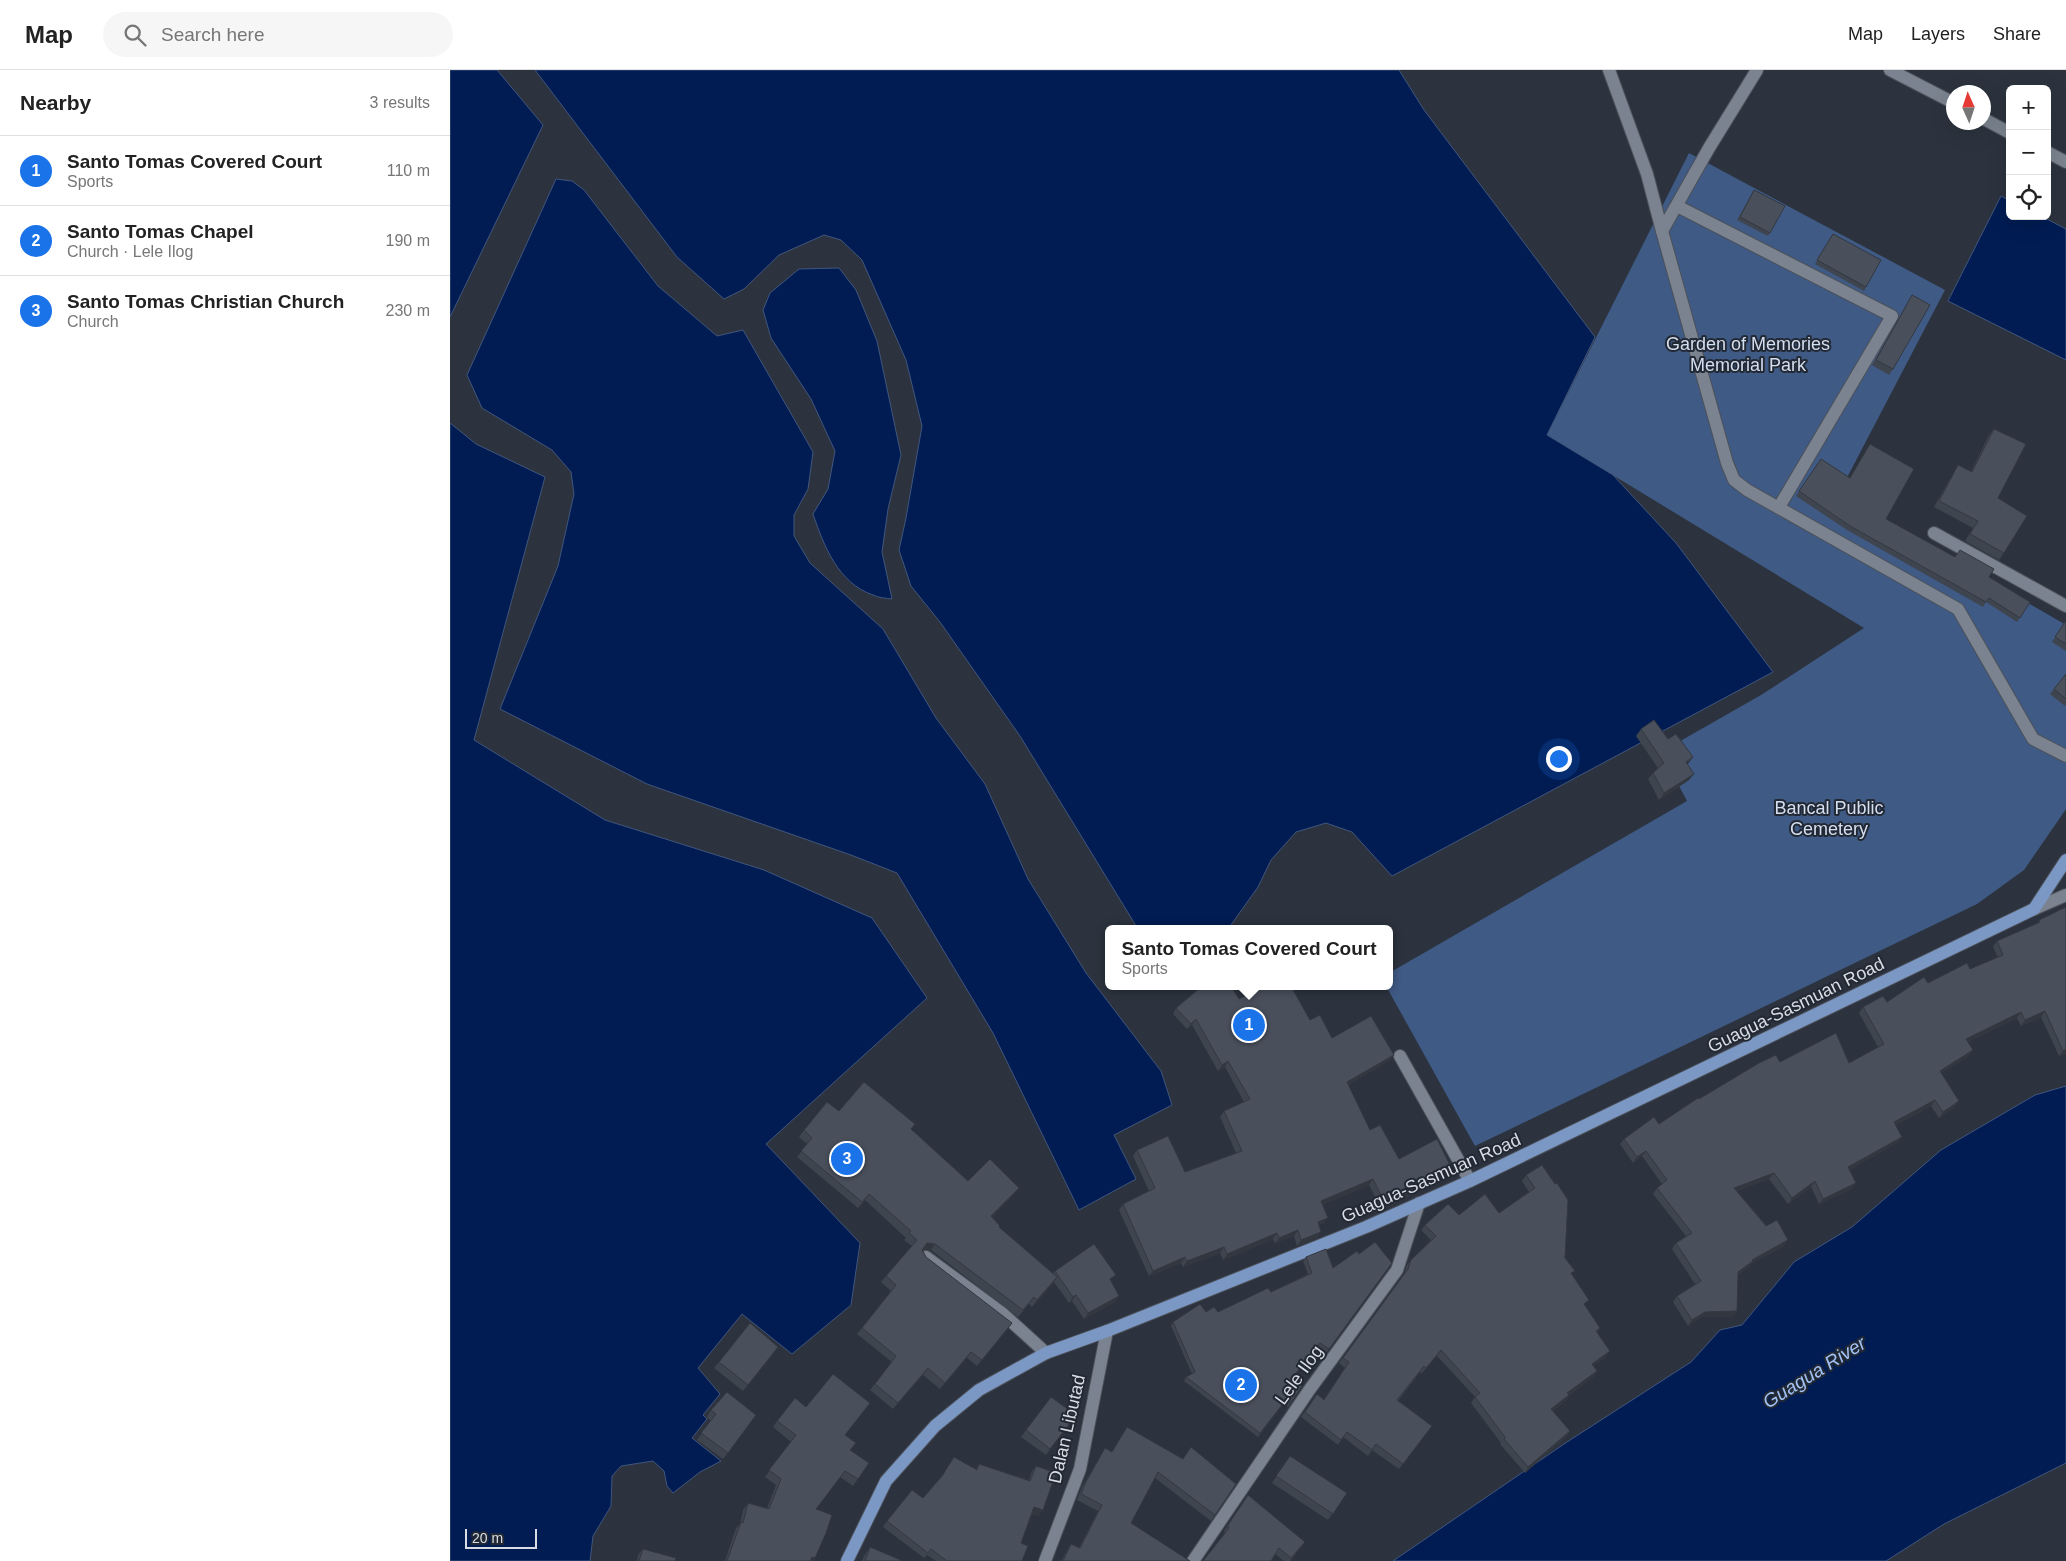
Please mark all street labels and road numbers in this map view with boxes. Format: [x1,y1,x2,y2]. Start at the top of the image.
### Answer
street label: Guagua-Sasmuan Road [1704,953,1888,1057]
street label: Guagua-Sasmuan Road [1338,1129,1524,1227]
street label: Lele Ilog [1271,1342,1327,1408]
street label: Dalan Libutad [1045,1373,1089,1485]

